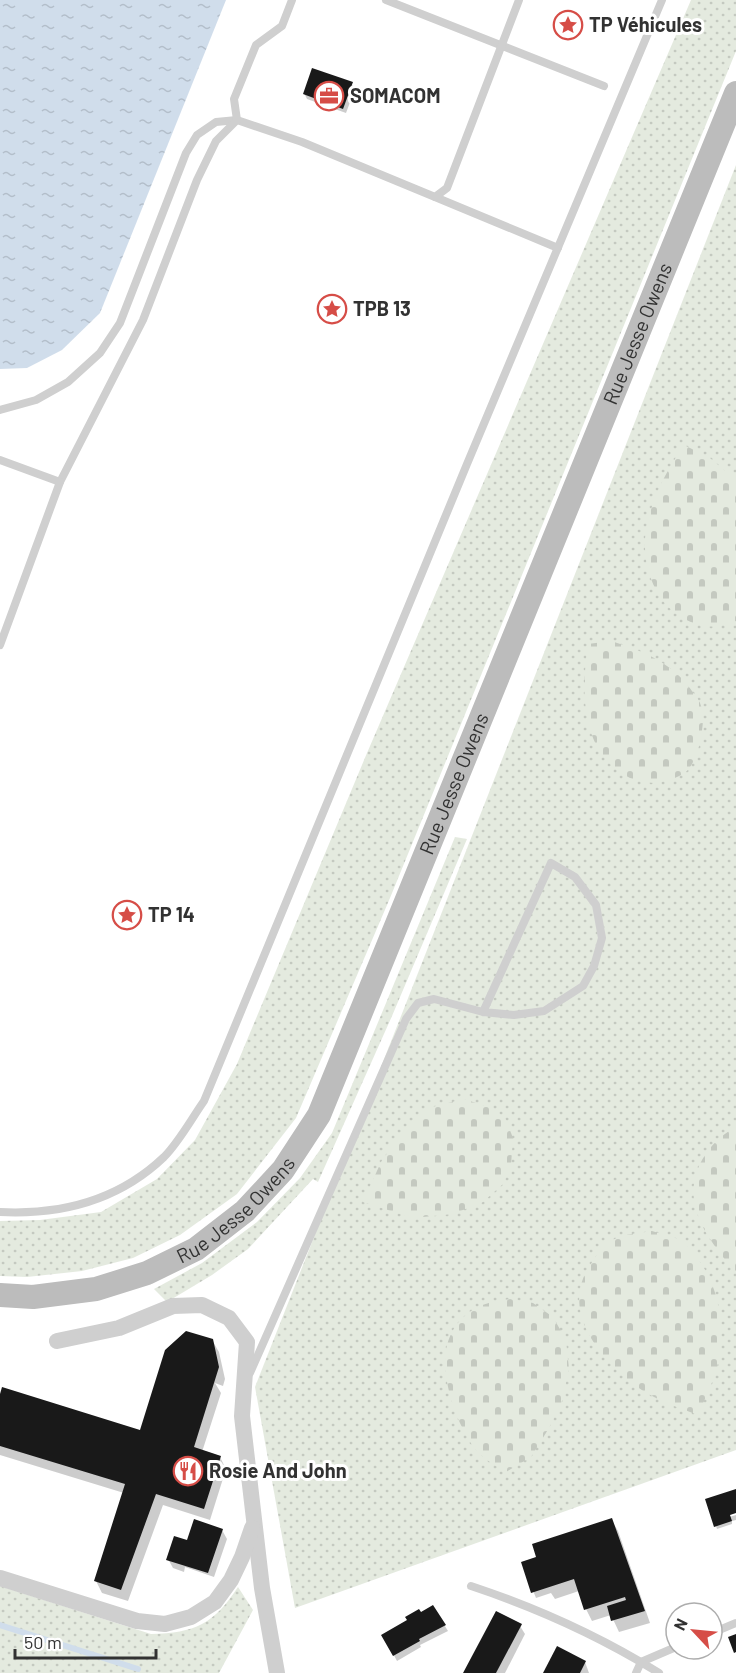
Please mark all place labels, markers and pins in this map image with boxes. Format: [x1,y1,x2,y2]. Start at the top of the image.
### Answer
place icon: TP Véhicules [552,9,584,41]
place label: TP Véhicules [589,12,702,36]
office icon: SOMACOM [313,80,345,112]
place label: SOMACOM [350,83,441,107]
place icon: TPB 13 [316,293,348,325]
place label: TPB 13 [353,296,411,320]
place icon: TP 14 [111,899,143,931]
place label: TP 14 [148,902,195,926]
restaurant icon: Rosie And John [172,1455,204,1487]
place label: Rosie And John [209,1458,347,1482]

